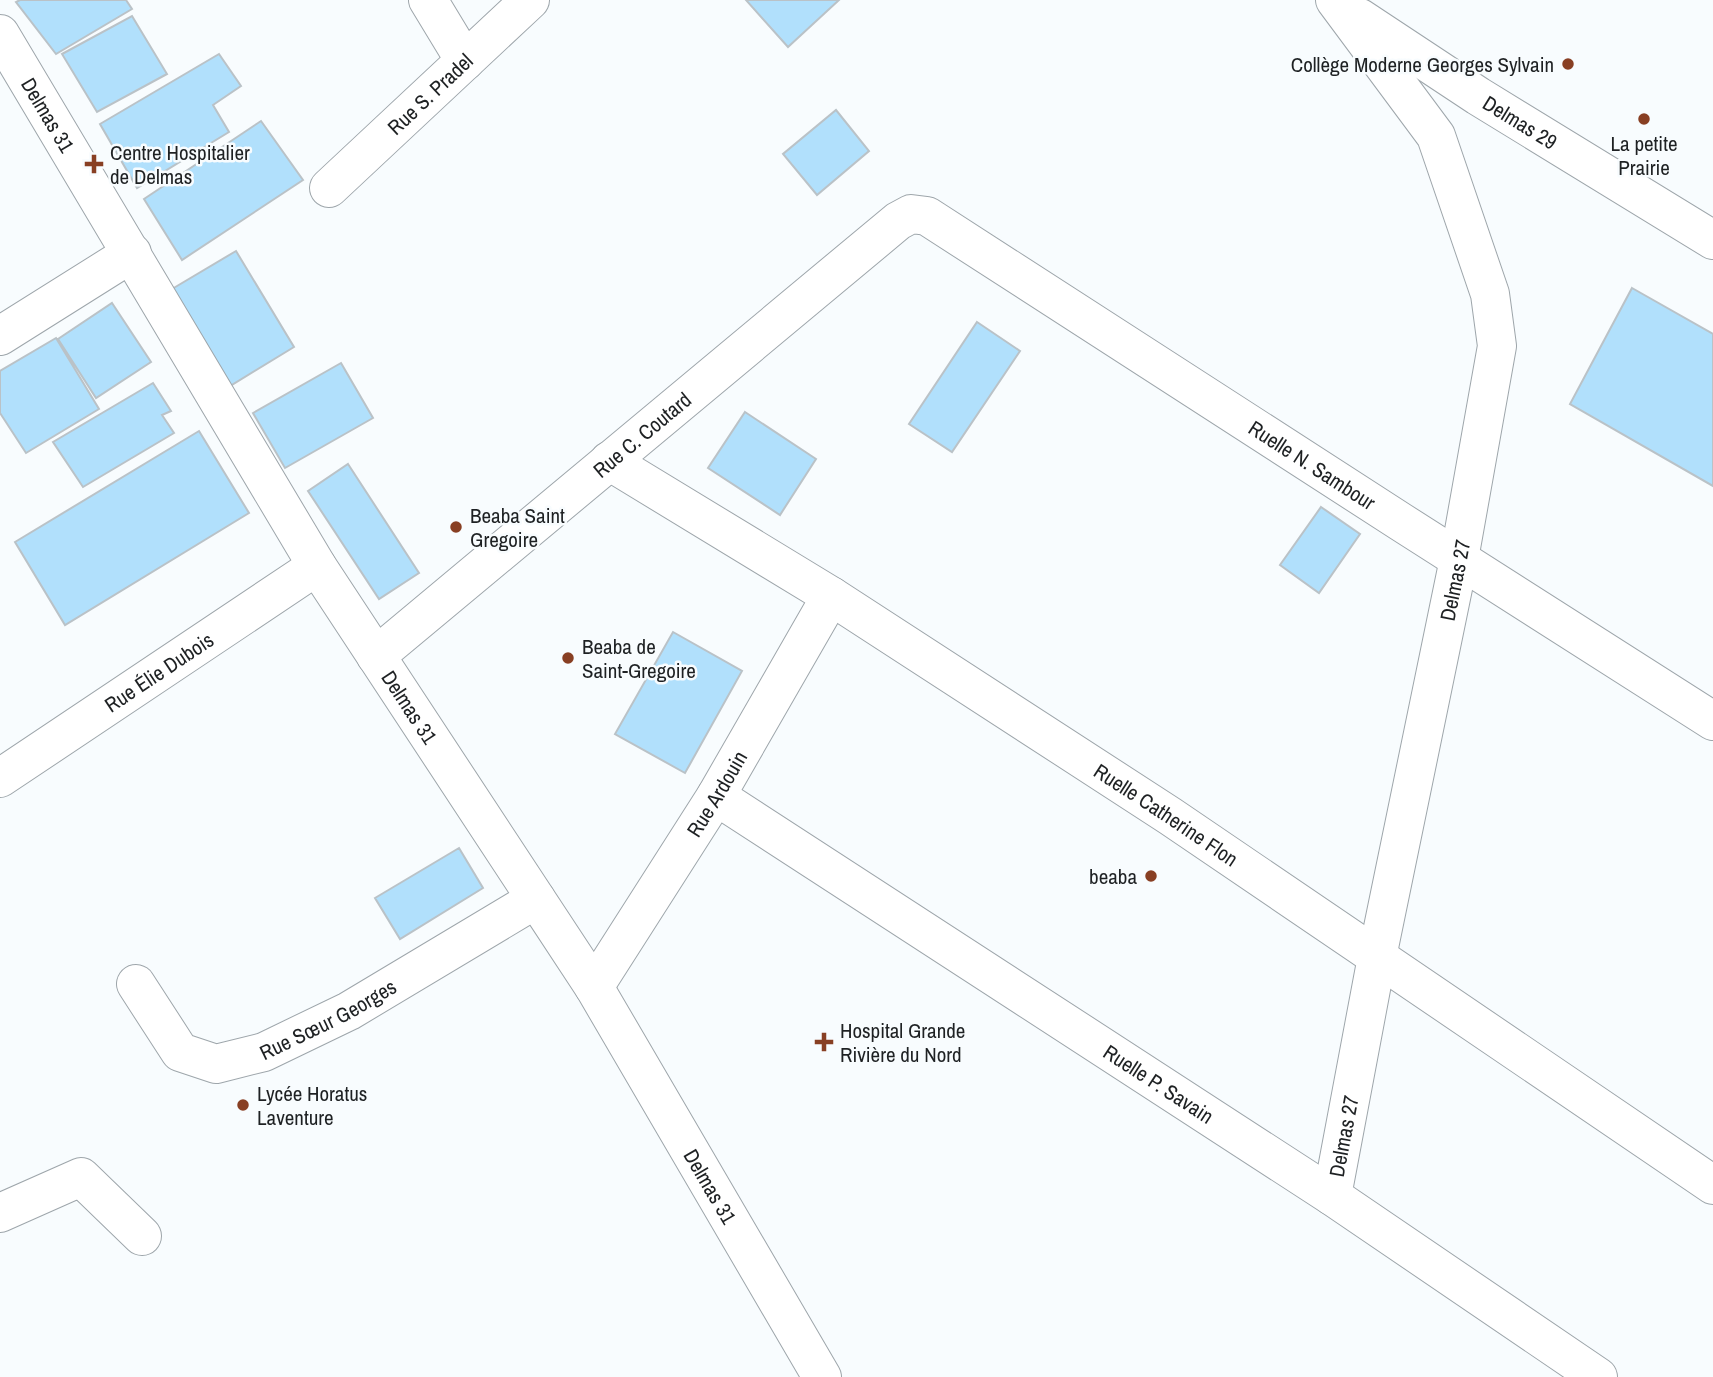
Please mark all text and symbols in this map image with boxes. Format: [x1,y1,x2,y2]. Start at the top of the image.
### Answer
street label: Rue S. Pradel [381,47,479,141]
place label: Collège Moderne Georges Sylvain [1291,50,1554,79]
marker: Collège Moderne Georges Sylvain [1560,56,1576,72]
street label: Delmas 31 [15,72,82,158]
street label: Delmas 29 [1478,88,1563,156]
marker: La petite Prairie [1636,111,1652,127]
place label: La petite Prairie [1610,129,1678,182]
place label: Centre Hospitalier de Delmas [110,138,250,191]
marker: Centre Hospitalier de Delmas [84,154,104,174]
street label: Rue C. Coutard [587,385,697,484]
street label: Ruelle N. Sambour [1243,413,1382,517]
place label: Beaba Saint Gregoire [470,501,565,554]
marker: Beaba Saint Gregoire [448,519,464,535]
street label: Delmas 27 [1432,537,1477,623]
street label: Rue Élie Dubois [99,625,219,719]
place label: Beaba de Saint-Gregoire [582,632,696,685]
marker: Beaba de Saint-Gregoire [560,650,576,666]
street label: Delmas 31 [375,665,445,750]
street label: Rue Ardouin [679,745,754,842]
street label: Ruelle Catherine Flon [1088,756,1244,873]
place label: beaba [1089,862,1137,891]
marker: beaba [1143,868,1159,884]
street label: Rue Sœur Georges [254,972,401,1067]
place label: Hospital Grande Rivière du Nord [840,1016,965,1069]
marker: Hospital Grande Rivière du Nord [814,1032,834,1052]
street label: Ruelle P. Savain [1098,1037,1220,1130]
place label: Lycée Horatus Laventure [257,1079,367,1132]
street label: Delmas 27 [1321,1093,1365,1179]
marker: Lycée Horatus Laventure [235,1097,251,1113]
street label: Delmas 31 [677,1143,744,1229]

